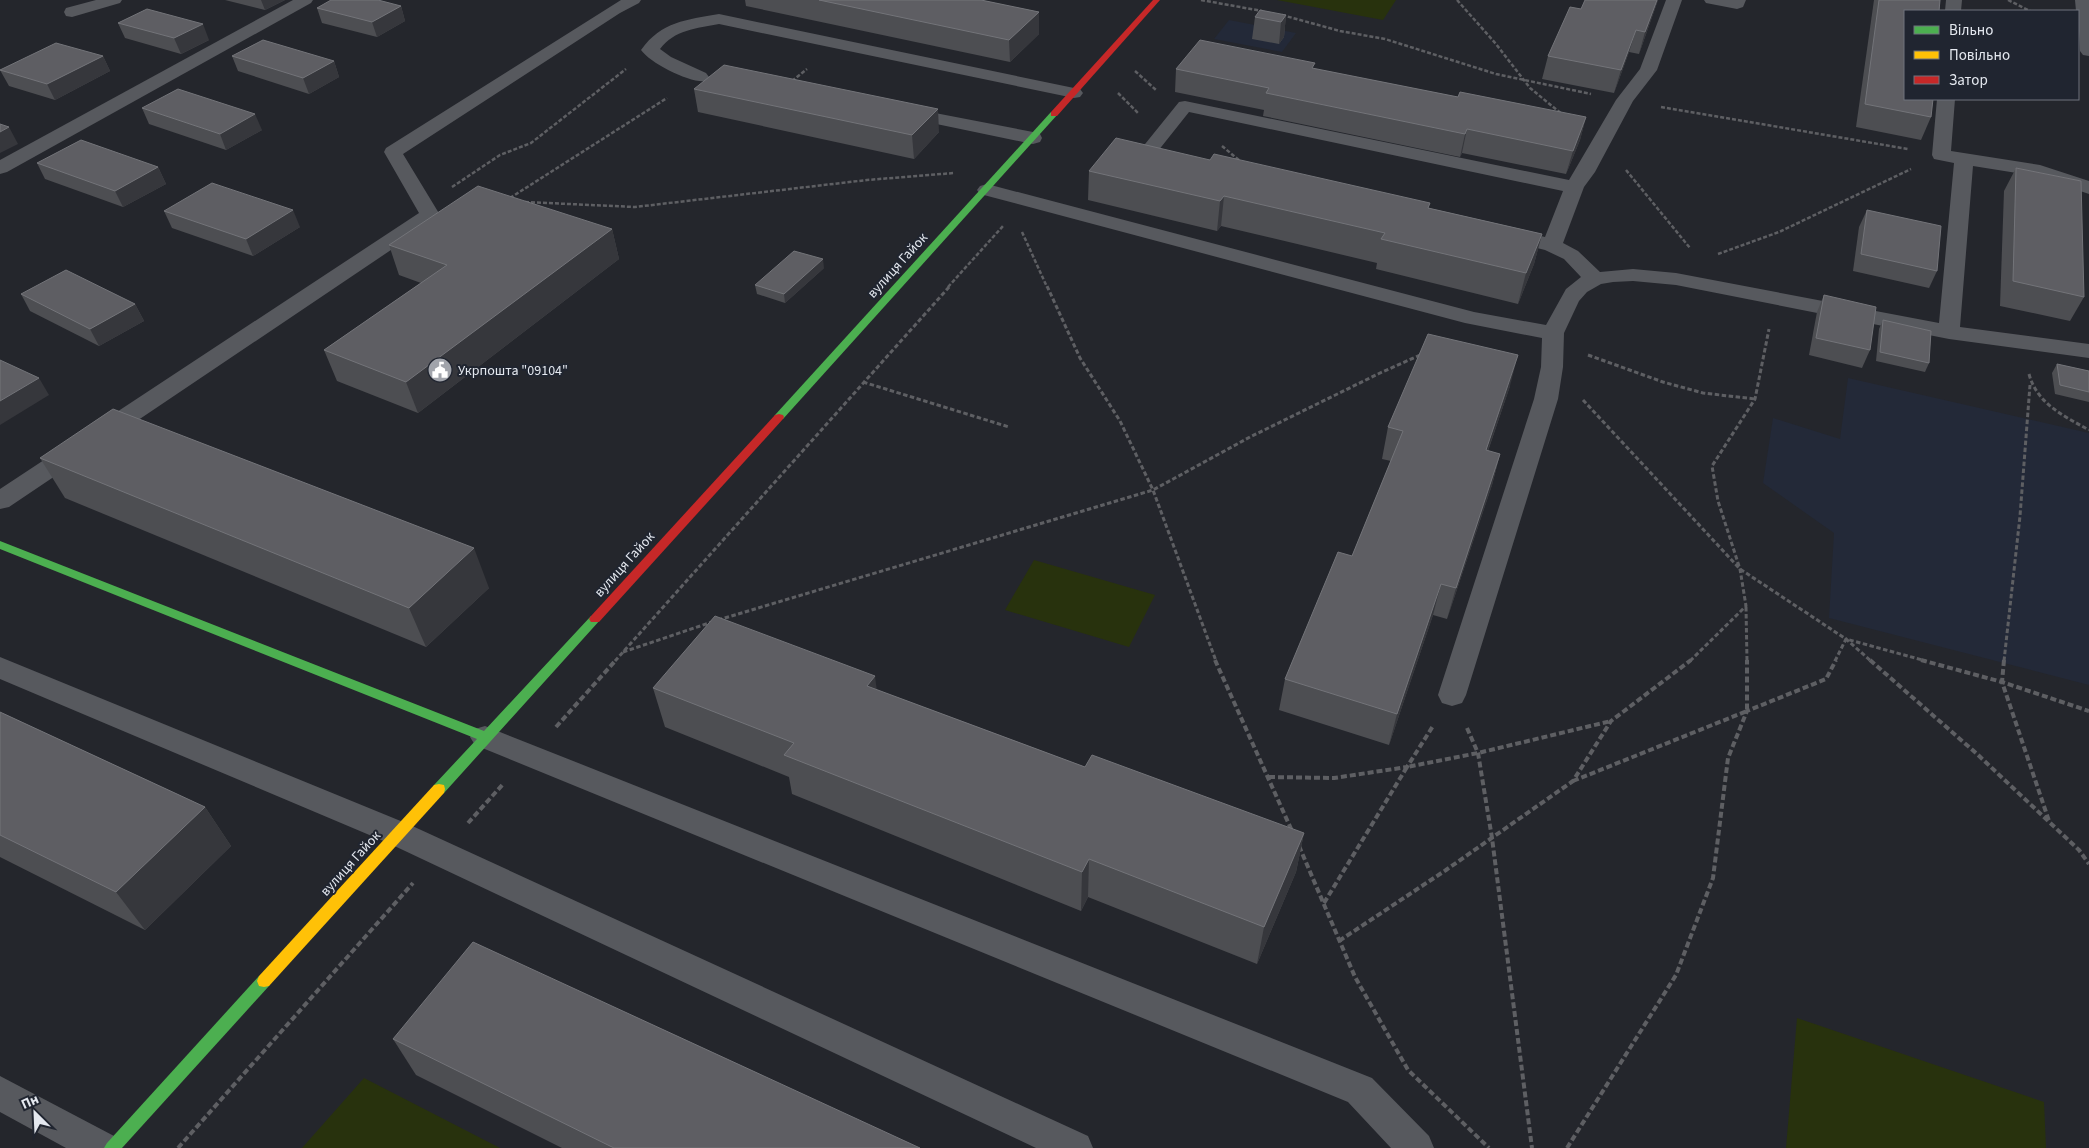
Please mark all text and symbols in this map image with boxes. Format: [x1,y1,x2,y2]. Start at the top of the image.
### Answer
legend [1904,10,2079,100]
text: Вільно [1949,20,1993,41]
text: Повільно [1949,45,2010,66]
text: Затор [1949,70,1988,91]
street label: вулиця Гайок [863,229,933,303]
public building icon: Укрпошта "09104" [427,357,453,383]
place label: Укрпошта "09104" [458,361,568,381]
street label: вулиця Гайок [590,528,660,602]
street label: вулиця Гайок [316,827,386,901]
north arrow [10,1088,60,1138]
text: Пн [18,1089,42,1115]

